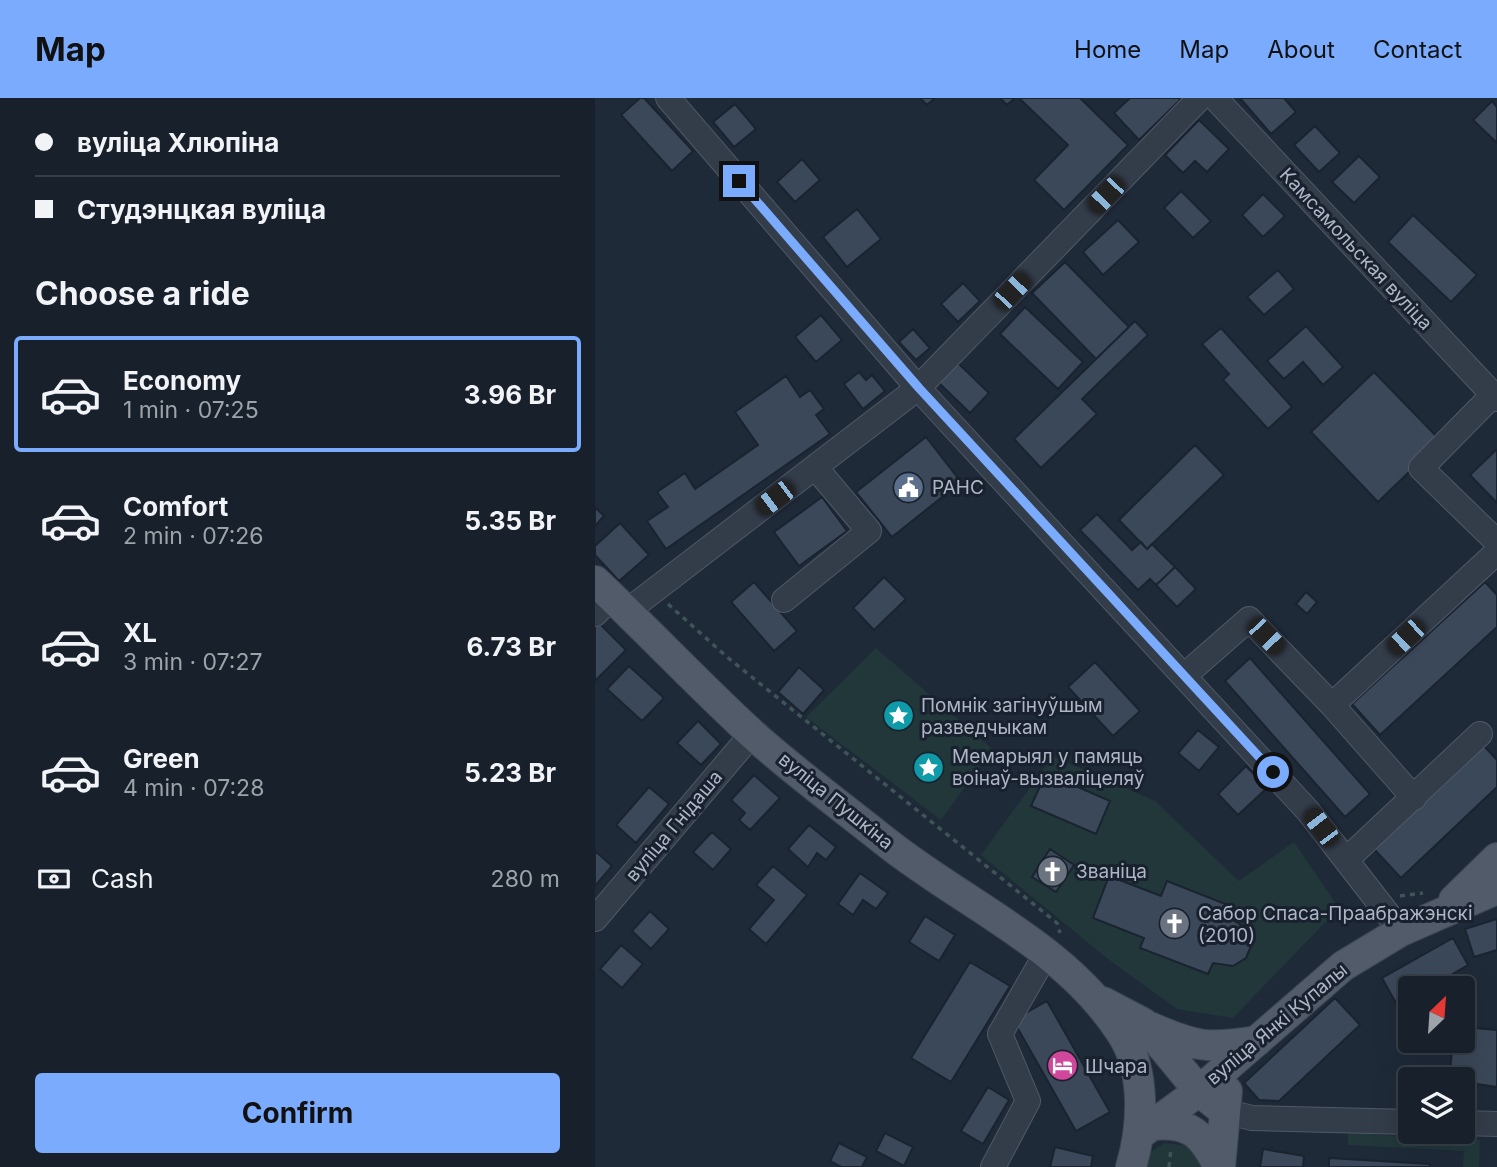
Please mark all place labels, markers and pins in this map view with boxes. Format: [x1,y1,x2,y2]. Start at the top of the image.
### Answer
public building icon: РАНС [892,470,926,504]
place label: РАНС [932,476,984,499]
place label: Помнік загінуўшым разведчыкам [921,694,1103,739]
place icon: Помнік загінуўшым разведчыкам [881,699,915,733]
place label: Мемарыял у памяць воінаў-вызваліцеляў [952,745,1145,790]
place icon: Мемарыял у памяць воінаў-вызваліцеляў [912,750,946,784]
church icon: Званіца [1036,854,1070,888]
place label: Званіца [1076,860,1147,883]
place label: Сабор Спаса-Праабражэнскі (2010) [1198,902,1472,947]
church icon: Сабор Спаса-Праабражэнскі (2010) [1158,907,1192,941]
hotel icon: Шчара [1045,1049,1079,1083]
place label: Шчара [1085,1055,1147,1078]

